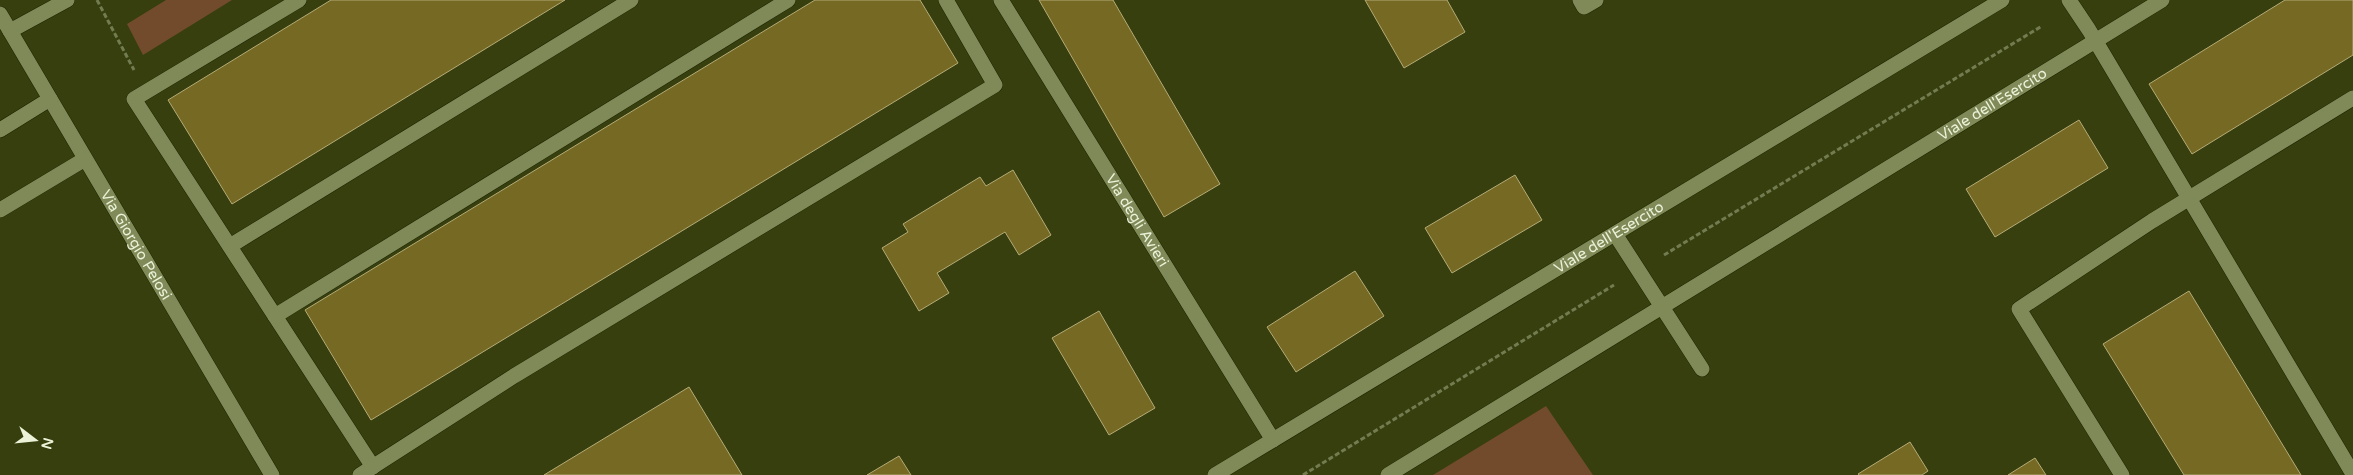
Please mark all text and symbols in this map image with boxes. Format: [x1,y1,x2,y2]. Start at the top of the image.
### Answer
street label: Viale dell'Esercito [1934,64,2050,144]
street label: Via degli Avieri [1102,171,1173,270]
street label: Via Giorgio Pelosi [97,187,176,303]
street label: Viale dell'Esercito [1551,197,1667,277]
north arrow [10,415,60,465]
text: N [37,436,57,451]

